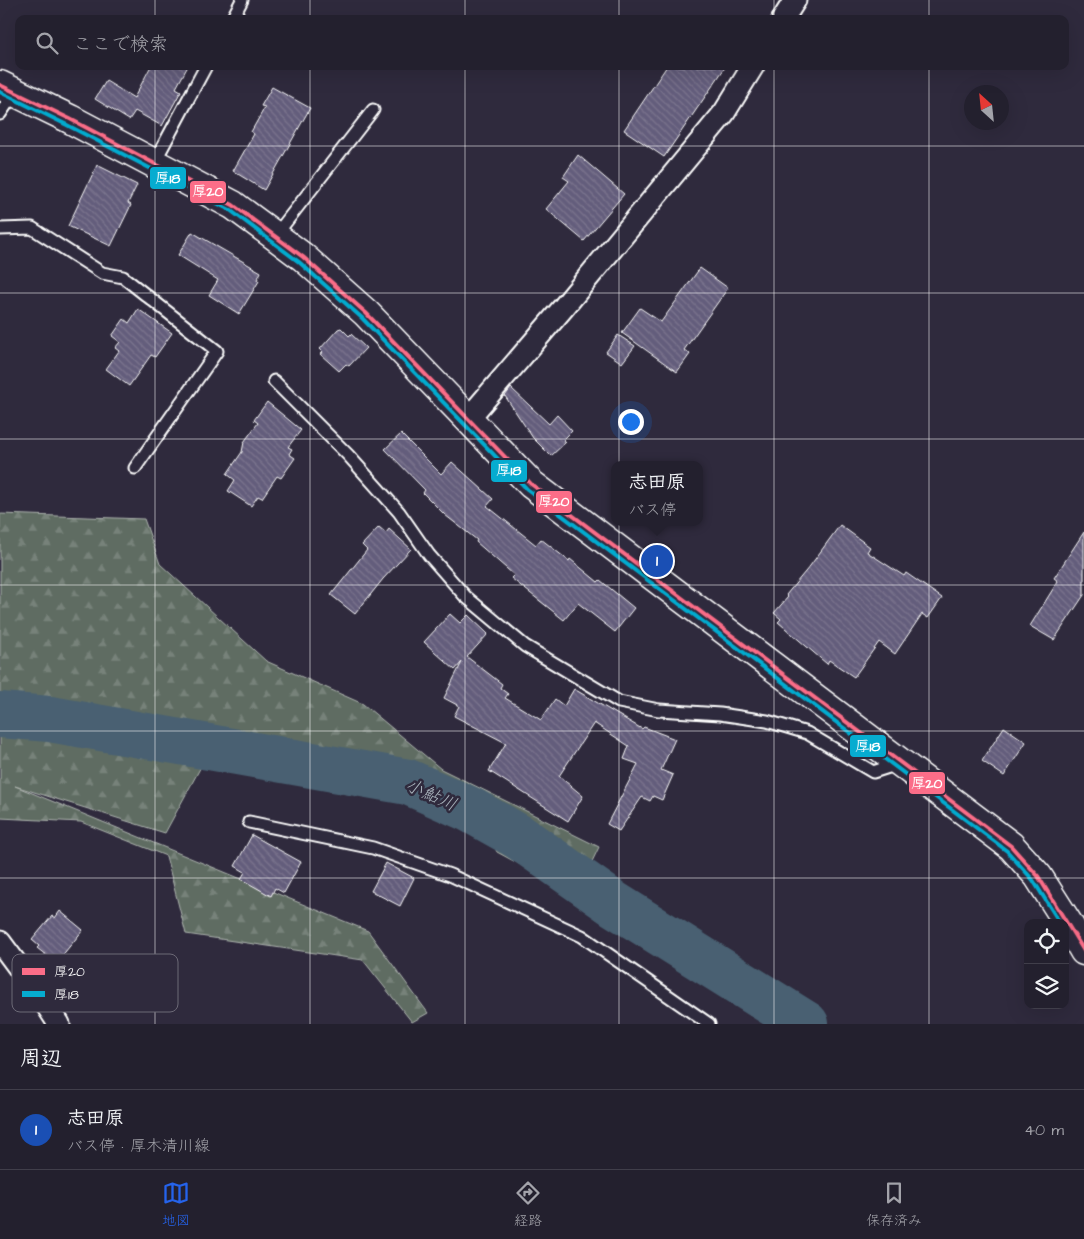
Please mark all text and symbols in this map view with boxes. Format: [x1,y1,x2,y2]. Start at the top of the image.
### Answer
search box [15,15,1069,70]
icon: search [33,29,61,57]
text: ここで検索 [73,31,168,58]
north arrow [964,85,1009,130]
line badge: 厚18 [149,166,187,190]
text: 厚18 [156,169,180,189]
line badge: 厚20 [189,180,227,204]
text: 厚20 [193,182,224,202]
your location [618,409,644,435]
line badge: 厚18 [490,459,528,483]
text: 厚18 [497,461,521,481]
popup [611,461,703,526]
text: 志田原 [628,469,686,496]
line badge: 厚20 [535,490,573,514]
text: 厚20 [539,492,570,512]
text: バス停 [628,499,677,521]
pin: 1 [641,542,673,580]
line badge: 厚18 [849,734,887,758]
text: 厚18 [856,737,880,757]
line badge: 厚20 [908,771,946,795]
water label: 小鮎川 [401,773,461,817]
text: 厚20 [912,774,943,794]
map controls [1024,919,1069,1009]
button: locate [1024,919,1069,964]
legend [12,954,178,1012]
text: 厚20 [54,962,85,982]
button: layers [1024,964,1069,1009]
text: 厚18 [54,985,79,1005]
text: 周辺 [20,1044,62,1073]
text: 志田原 [67,1105,124,1132]
text: 1 [35,1119,37,1141]
text: 40 m [1024,1119,1064,1141]
text: バス停 · 厚木清川線 [67,1135,210,1157]
tab: 地図 [162,1179,190,1231]
tab: 経路 [514,1179,542,1231]
tab: 保存済み [866,1179,922,1231]

